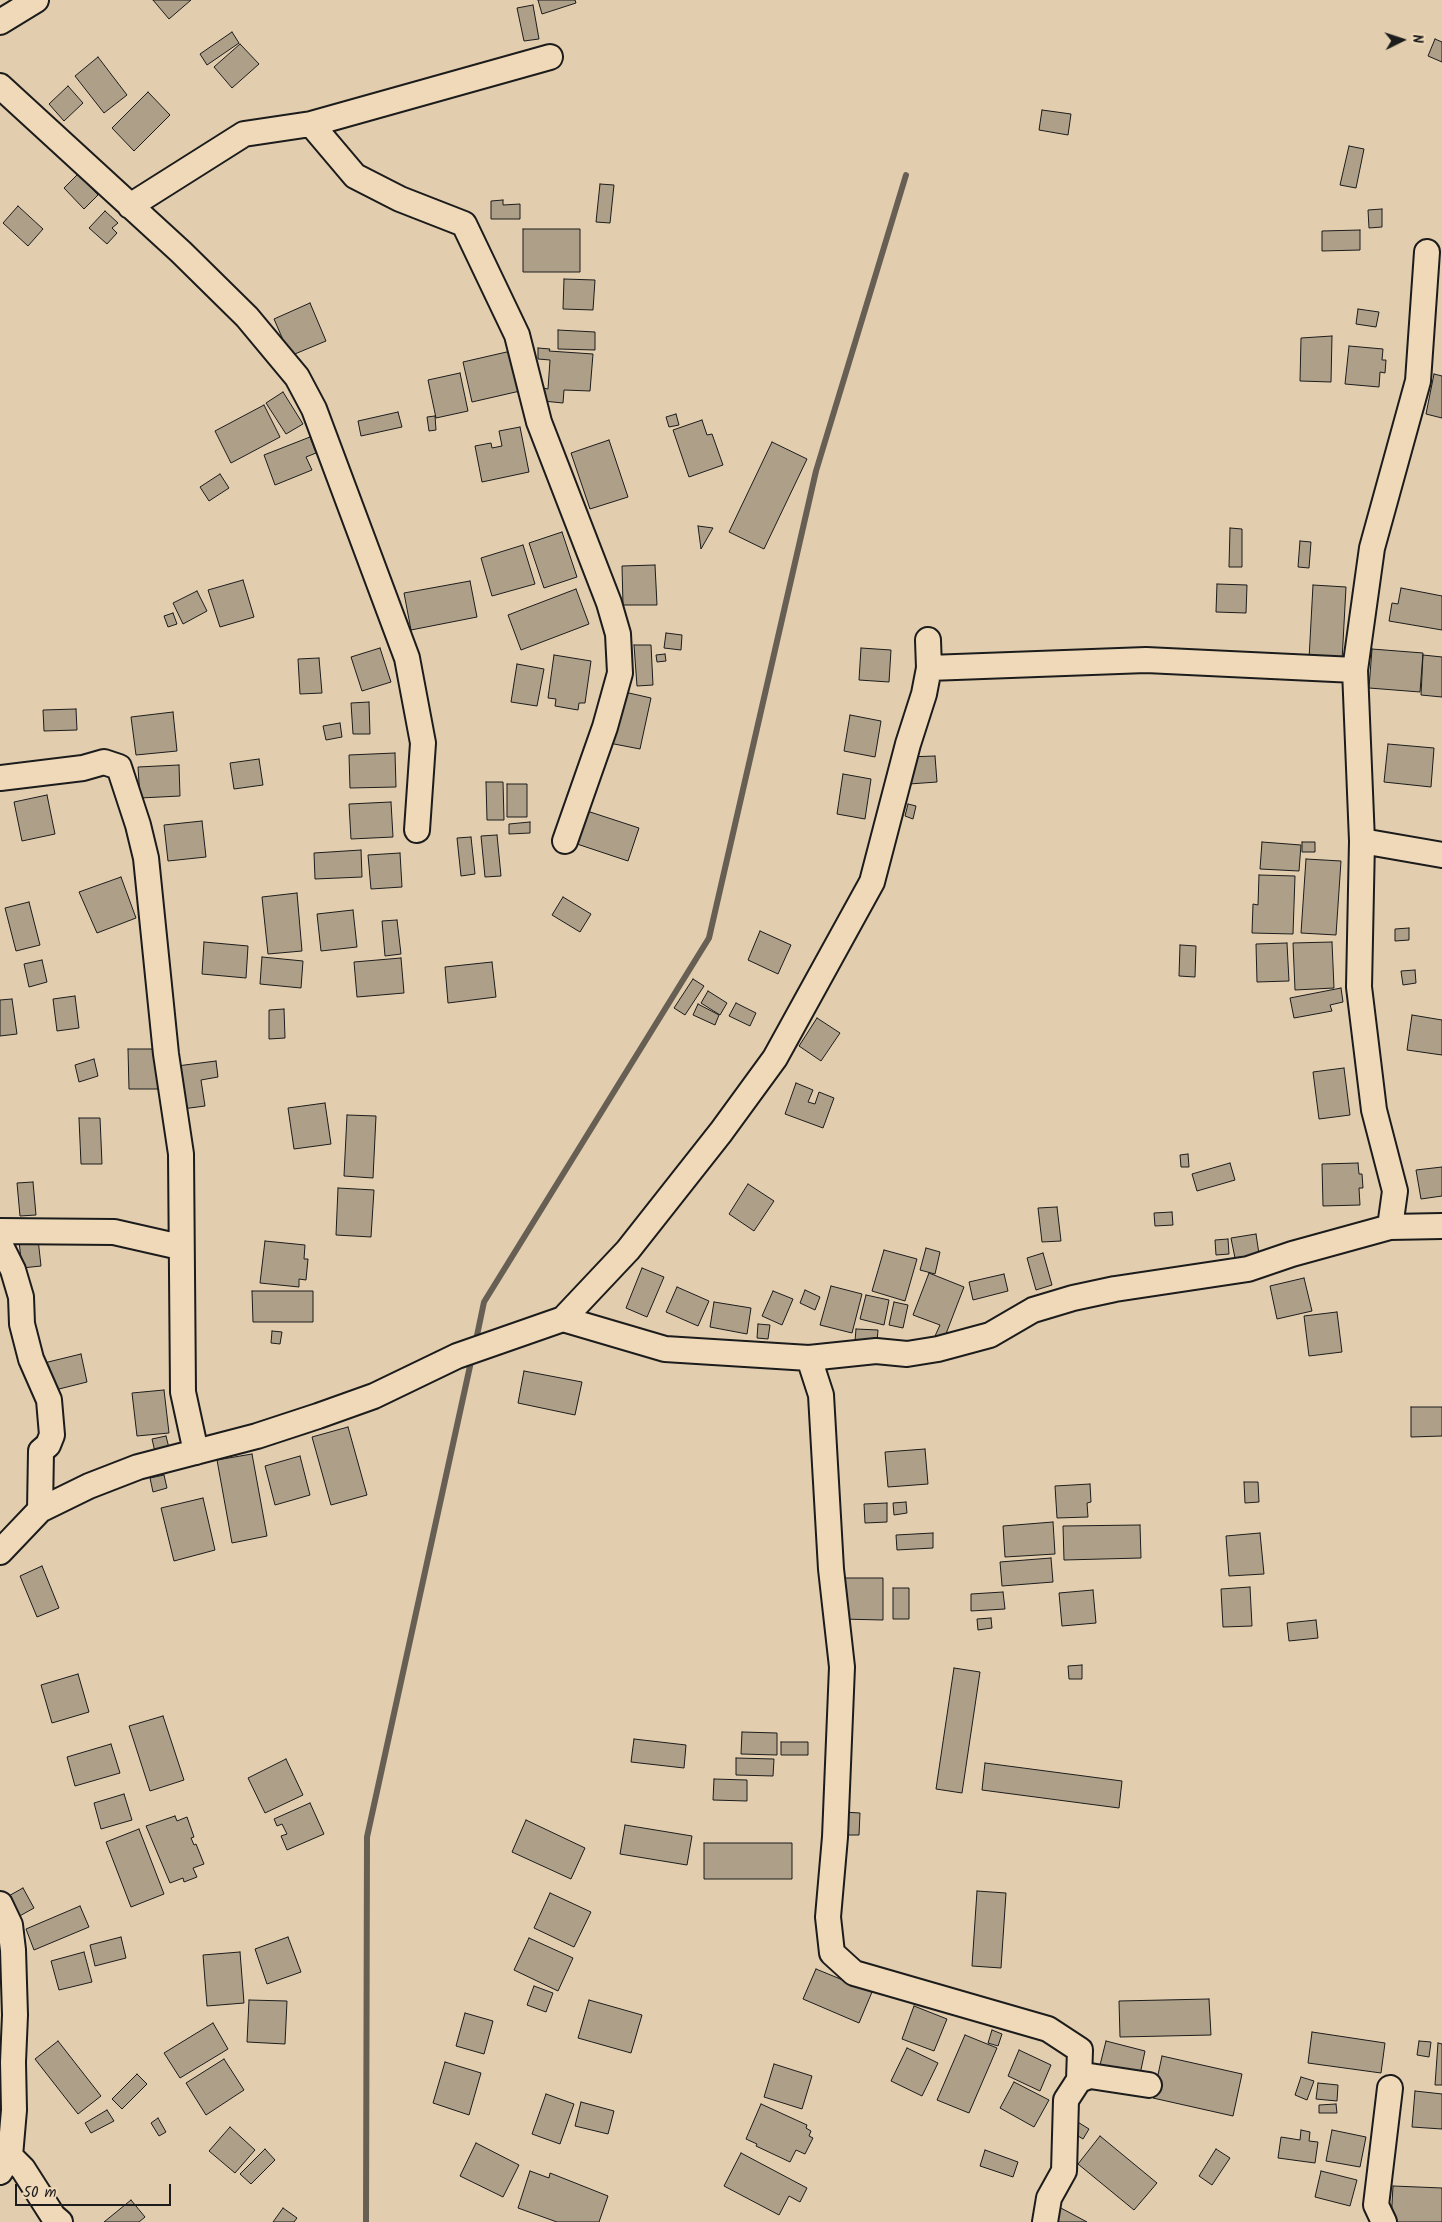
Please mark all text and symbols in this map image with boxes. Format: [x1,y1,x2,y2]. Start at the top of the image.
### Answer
north arrow [1377,15,1427,65]
text: N [1406,34,1428,44]
scale bar [18,2174,174,2206]
text: 50 m [23,2181,57,2205]

